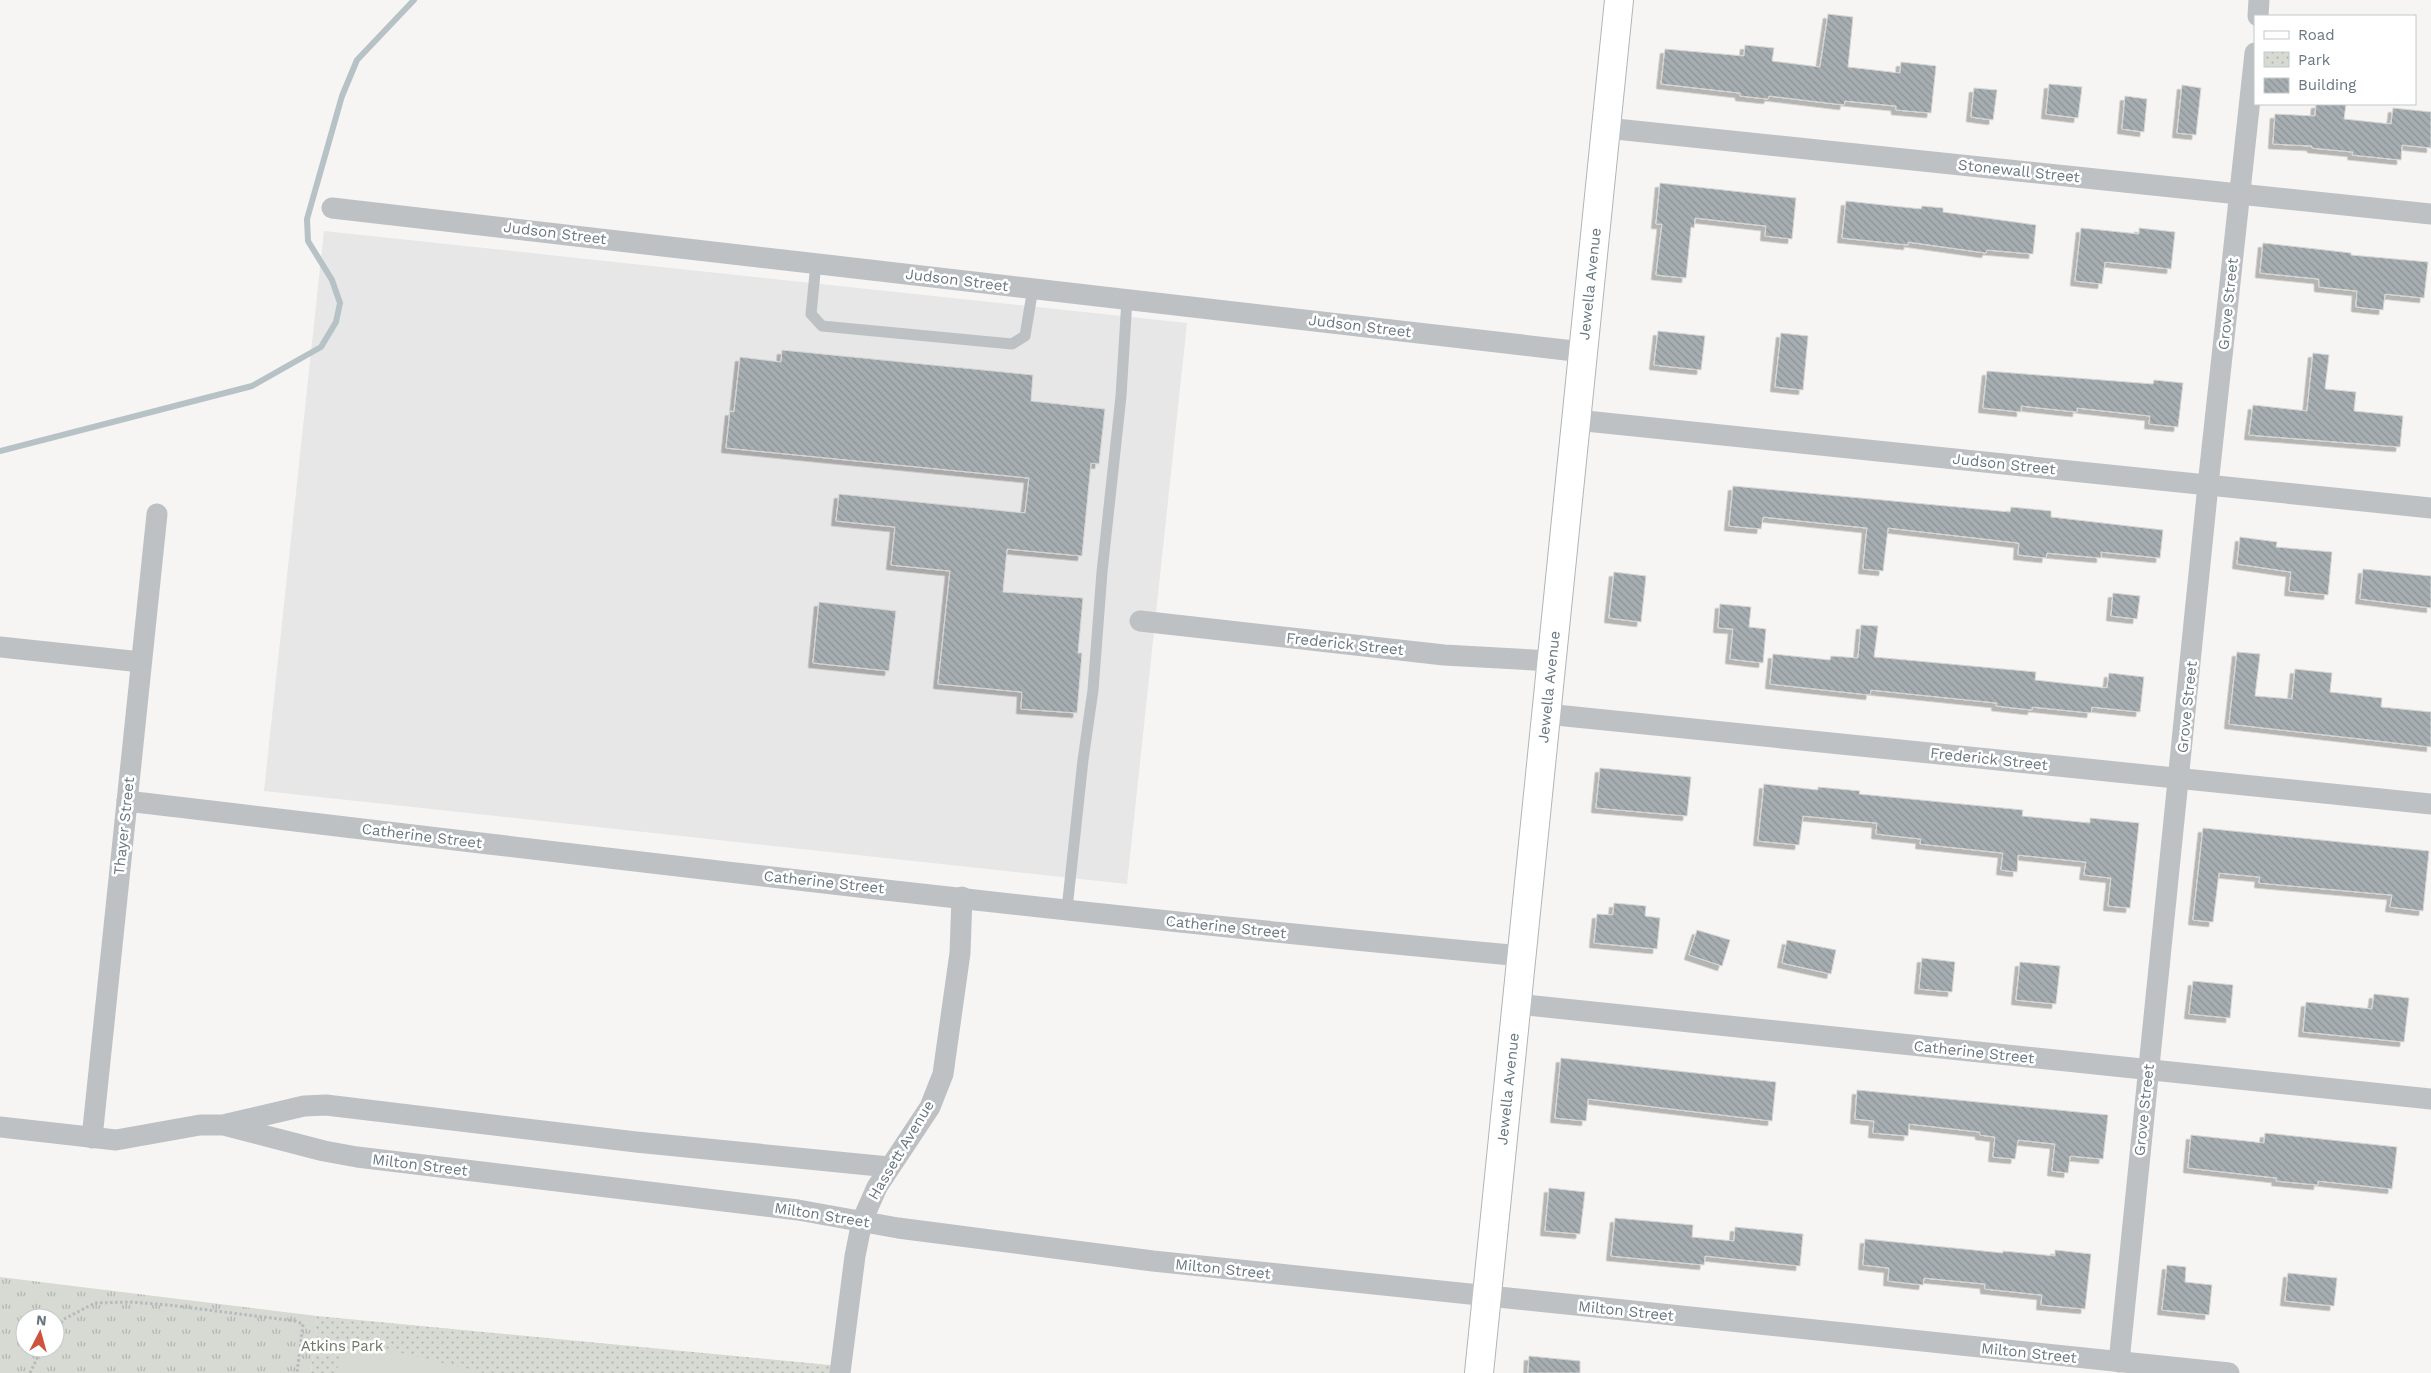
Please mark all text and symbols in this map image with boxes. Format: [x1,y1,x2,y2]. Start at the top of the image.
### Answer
legend [2254,15,2416,105]
text: Road [2298,26,2335,44]
text: Park [2298,51,2331,69]
text: Building [2298,76,2356,94]
street label: Stonewall Street [1957,156,2082,186]
street label: Judson Street [503,218,608,248]
street label: Jewella Avenue [1575,227,1605,341]
street label: Grove Street [2214,256,2242,351]
street label: Judson Street [905,265,1010,295]
street label: Judson Street [1308,311,1413,341]
street label: Judson Street [1952,450,2057,478]
street label: Frederick Street [1285,629,1405,659]
street label: Jewella Avenue [1534,630,1564,744]
street label: Grove Street [2173,659,2201,754]
street label: Frederick Street [1929,744,2049,774]
street label: Thayer Street [110,775,138,876]
street label: Catherine Street [361,820,484,852]
street label: Catherine Street [763,867,886,897]
street label: Catherine Street [1165,912,1288,942]
street label: Jewella Avenue [1493,1032,1523,1146]
street label: Catherine Street [1913,1037,2036,1067]
street label: Grove Street [2130,1062,2158,1157]
street label: Hassett Avenue [864,1097,938,1203]
street label: Milton Street [371,1150,469,1180]
street label: Milton Street [773,1199,871,1232]
street label: Milton Street [1174,1255,1272,1283]
street label: Milton Street [1577,1297,1675,1325]
north arrow [15,1308,65,1358]
text: N [35,1312,47,1329]
park label: Atkins Park [301,1337,384,1355]
street label: Milton Street [1980,1339,2078,1367]

